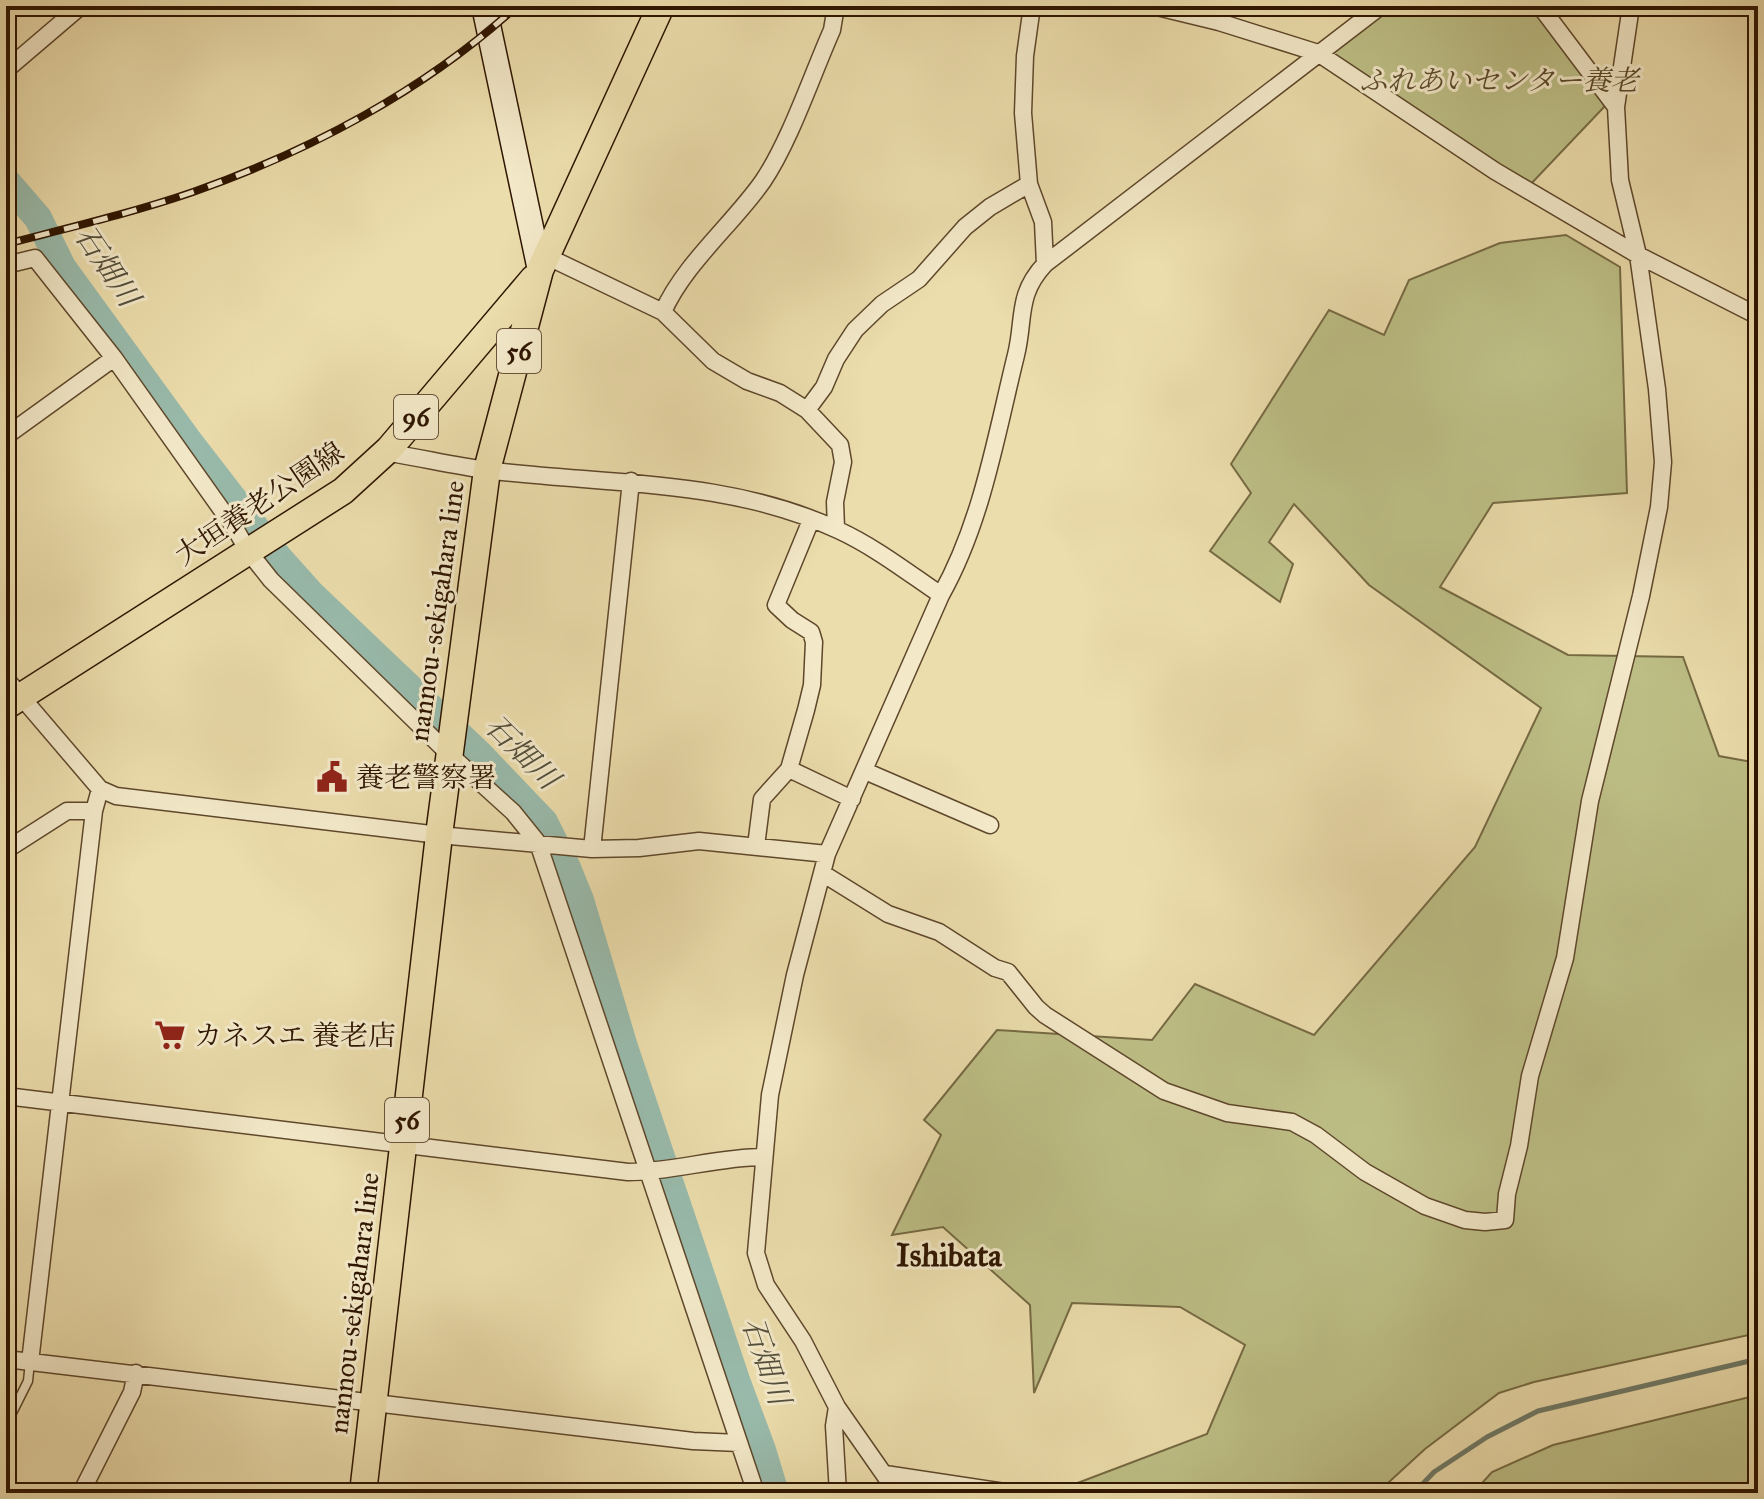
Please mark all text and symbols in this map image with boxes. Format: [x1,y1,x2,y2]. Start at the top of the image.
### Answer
park label: ふれあいセンター養老 [1360,63,1641,98]
water label: 石畑川 [67,219,149,316]
road number: 56 [497,329,541,373]
road number: 96 [394,395,438,439]
street label: 大垣養老公園線 [168,434,350,573]
street label: nannou-sekigahara line [401,478,472,744]
water label: 石畑川 [477,707,569,799]
public building icon: 養老警察署 [315,760,349,794]
place label: 養老警察署 [356,760,496,795]
supermarket icon: カネスエ 養老店 [153,1018,187,1052]
place label: カネスエ 養老店 [194,1018,396,1053]
road number: 56 [385,1098,429,1142]
street label: nannou-sekigahara line [320,1170,387,1436]
district label: Ishibata [896,1236,1003,1275]
water label: 石畑川 [734,1313,799,1412]

